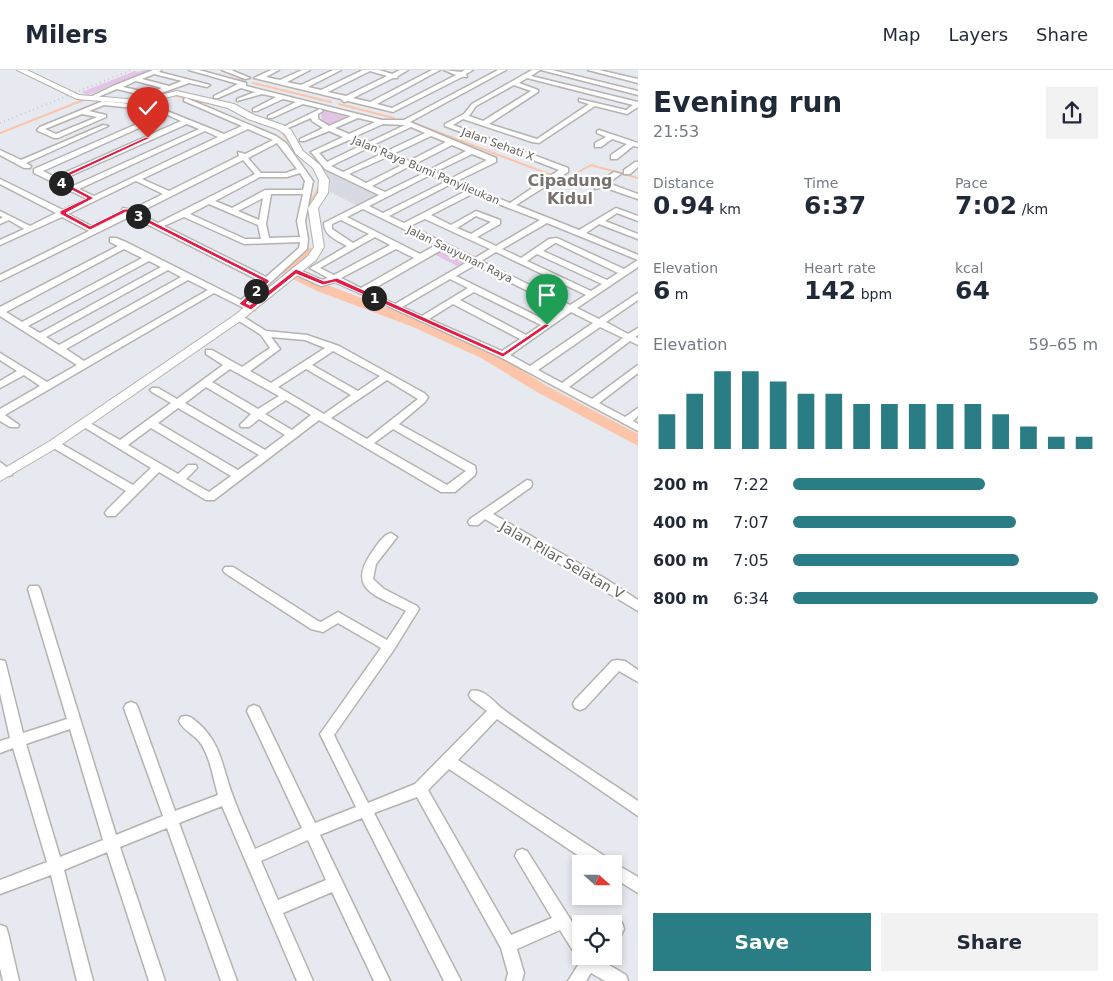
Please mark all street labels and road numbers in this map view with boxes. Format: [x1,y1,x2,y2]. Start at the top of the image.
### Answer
street label: Jalan Sehati X [459,125,536,164]
street label: Jalan Raya Bumi Panyileukan [349,133,502,208]
street label: Jalan Sauyunan Raya [404,223,515,286]
street label: Jalan Pilar Selatan V [496,518,627,602]

